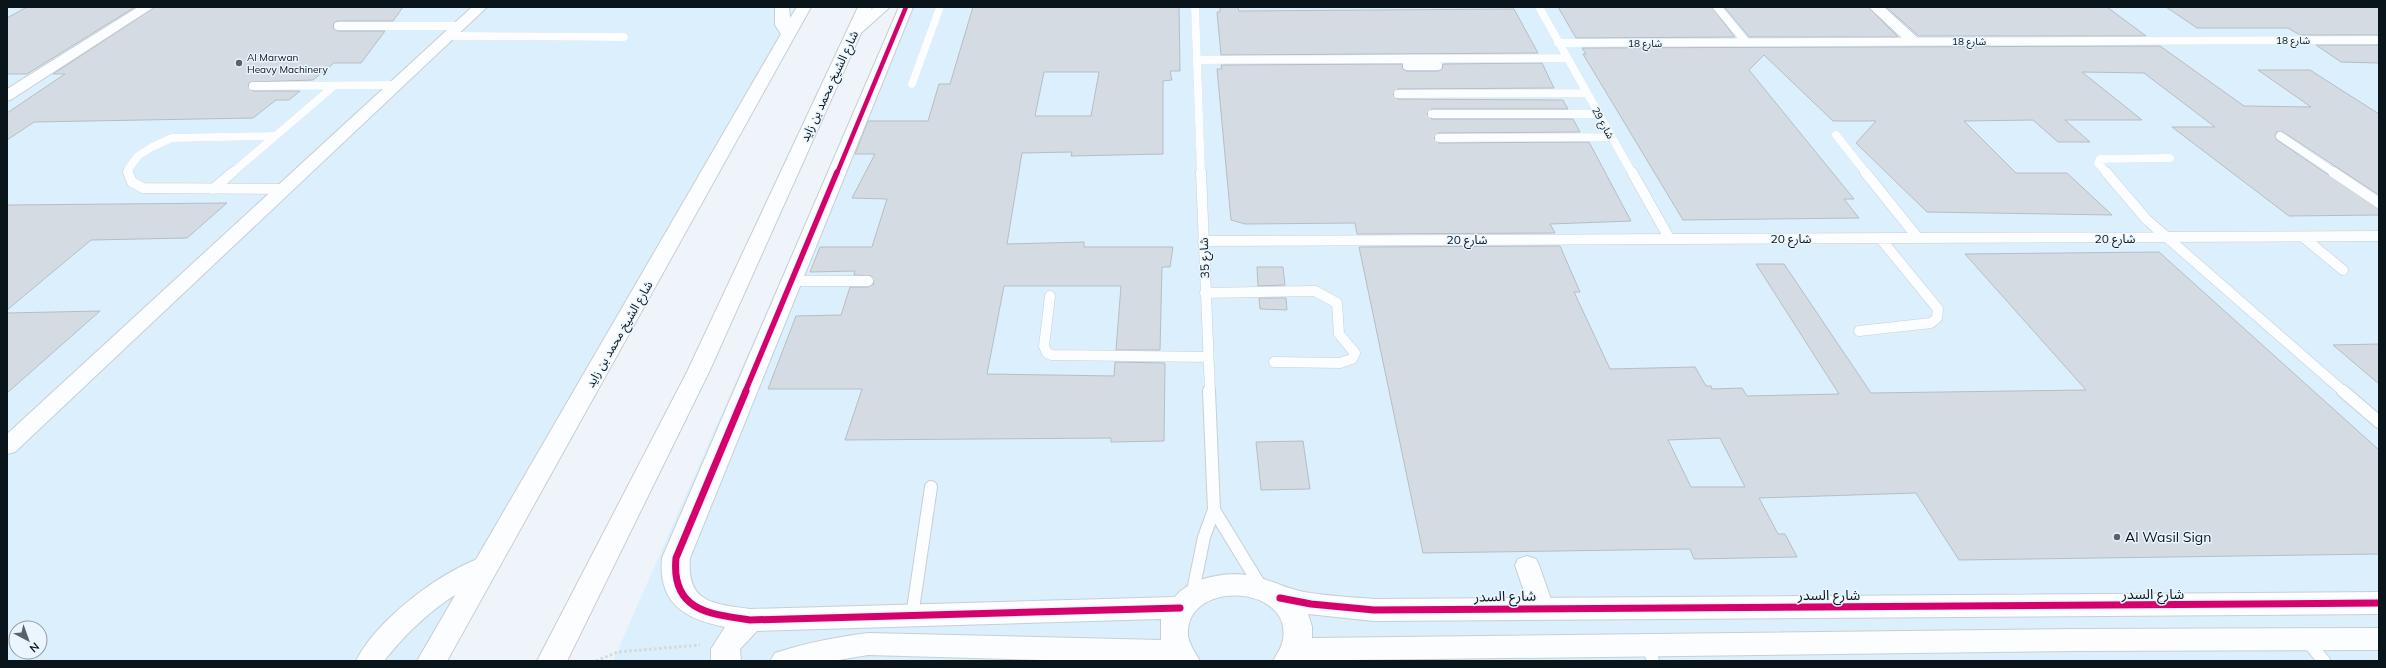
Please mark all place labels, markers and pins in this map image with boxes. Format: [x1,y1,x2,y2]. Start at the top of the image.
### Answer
place label: Al Marwan Heavy Machinery [247,51,328,76]
marker: Al Marwan Heavy Machinery [234,58,244,68]
place label: Al Wasil Sign [2125,528,2211,546]
marker: Al Wasil Sign [2112,532,2122,542]

